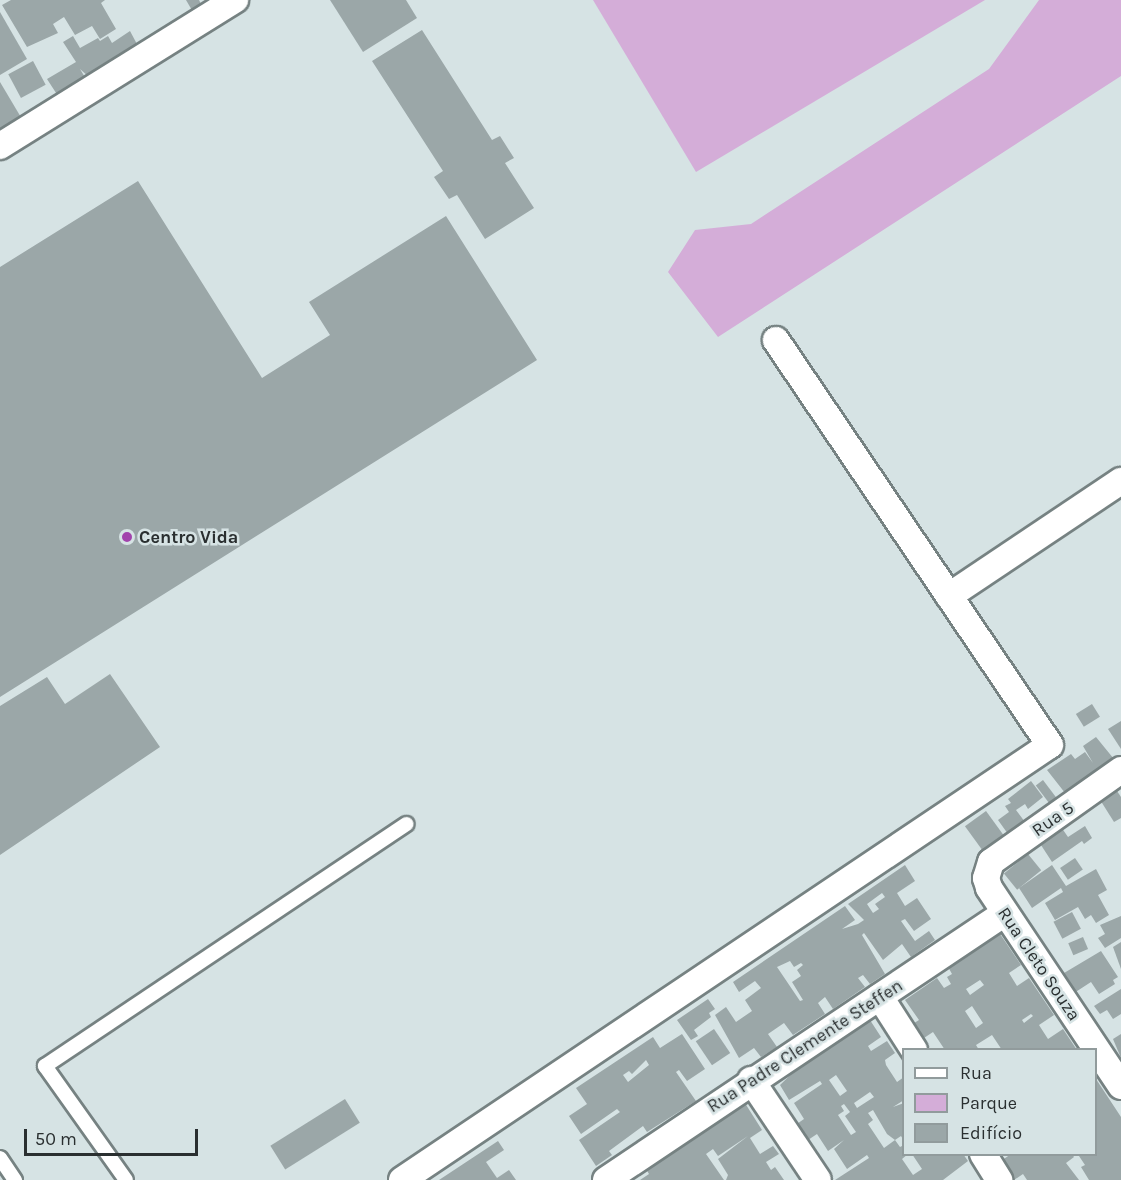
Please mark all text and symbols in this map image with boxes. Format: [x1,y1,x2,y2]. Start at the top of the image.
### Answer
place label: Centro Vida [139,526,238,548]
marker: Centro Vida [120,530,134,544]
street label: Rua 5 [1028,797,1078,841]
street label: Rua Cleto Souza [993,903,1085,1025]
street label: Rua Padre Clemente Steffen [703,975,907,1117]
legend [902,1048,1097,1156]
text: Rua [960,1062,992,1084]
text: Parque [960,1092,1017,1114]
scale bar [27,1117,201,1155]
text: Edifício [960,1122,1022,1144]
text: 50 m [35,1128,77,1150]

